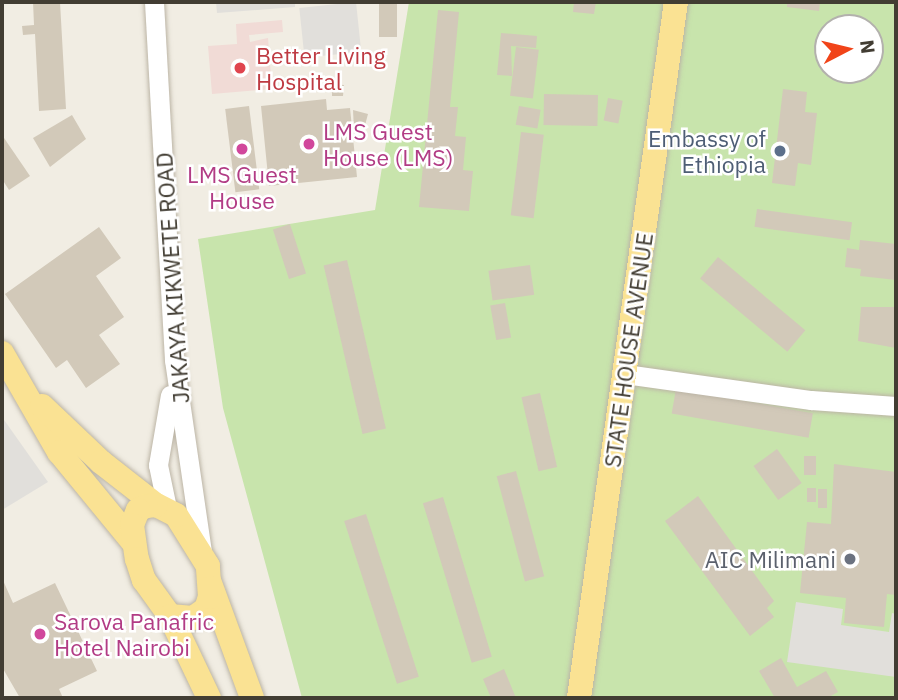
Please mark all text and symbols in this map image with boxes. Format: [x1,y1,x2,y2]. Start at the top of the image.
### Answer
north arrow [814,14,884,84]
text: N [855,38,881,55]
place label: Better Living Hospital [256,41,386,95]
marker: Better Living Hospital [230,58,250,78]
place label: LMS Guest House (LMS) [323,117,453,171]
place label: Embassy of Ethiopia [648,124,766,178]
marker: LMS Guest House (LMS) [301,136,317,152]
marker: LMS Guest House [234,141,250,157]
marker: Embassy of Ethiopia [772,143,788,159]
street label: JAKAYA KIKWETE ROAD [149,152,195,404]
place label: LMS Guest House [187,160,297,214]
street label: STATE HOUSE AVENUE [598,231,658,469]
place label: AIC Milimani [705,545,836,573]
marker: AIC Milimani [842,551,858,567]
place label: Sarova Panafric Hotel Nairobi [54,607,214,661]
marker: Sarova Panafric Hotel Nairobi [32,626,48,642]

